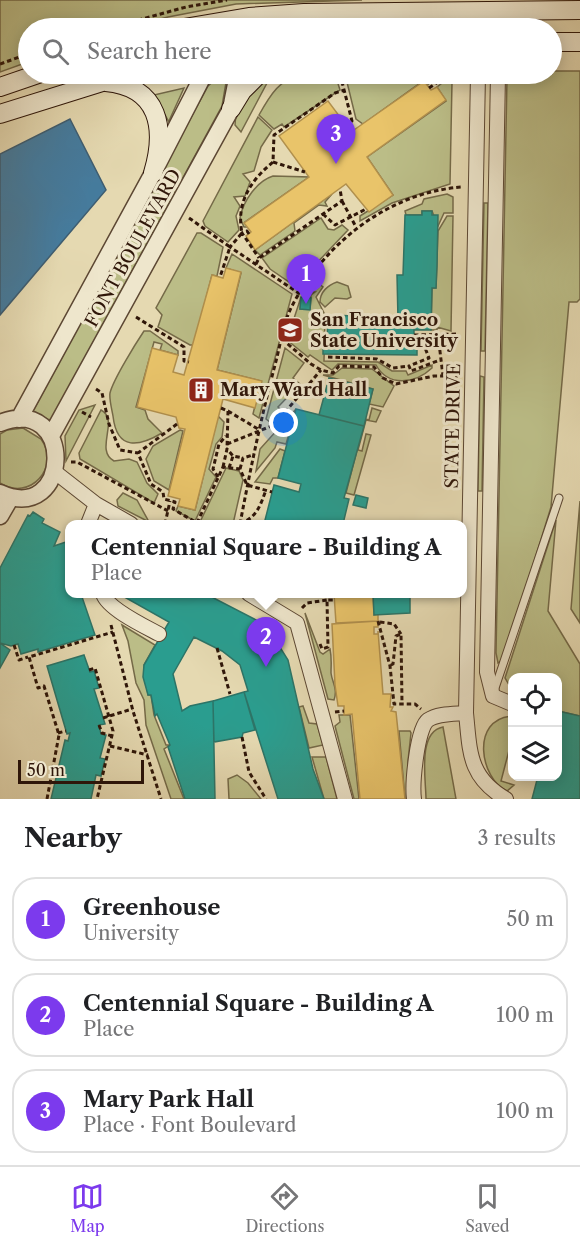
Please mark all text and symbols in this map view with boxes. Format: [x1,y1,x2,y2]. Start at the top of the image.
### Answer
search box [18,18,562,84]
icon: search [39,35,72,68]
text: Search here [87,38,212,65]
pin: 3 [316,114,356,164]
street label: FONT BOULEVARD [80,165,186,331]
pin: 1 [286,254,326,304]
place label: San Francisco State University [310,309,459,352]
school or university icon: San Francisco State University [275,315,305,345]
street label: STATE DRIVE [441,363,465,489]
building icon: Mary Ward Hall [186,375,216,405]
place label: Mary Ward Hall [220,379,367,401]
your location [269,408,298,437]
popup [65,520,467,598]
text: Centennial Square - Building A [91,534,441,561]
text: Place [91,561,142,585]
pin: 2 [246,618,286,667]
map controls [508,673,562,781]
button: locate [508,673,562,727]
button: layers [508,727,562,781]
scale bar [18,757,144,784]
text: 50 m [27,760,65,780]
text: Nearby [24,822,122,854]
text: 3 results [478,826,556,850]
text: Greenhouse [83,894,221,921]
text: 1 [41,907,50,931]
text: 50 m [507,907,554,931]
text: University [83,921,179,945]
text: Centennial Square - Building A [83,990,434,1017]
text: 2 [40,1003,51,1027]
text: 100 m [496,1003,554,1027]
text: Place [83,1017,134,1041]
text: Mary Park Hall [83,1086,254,1113]
text: 3 [40,1099,51,1123]
text: 100 m [496,1099,554,1123]
text: Place · Font Boulevard [83,1113,296,1137]
tab: Map [70,1180,105,1236]
tab: Directions [245,1180,324,1236]
tab: Saved [465,1180,510,1236]

